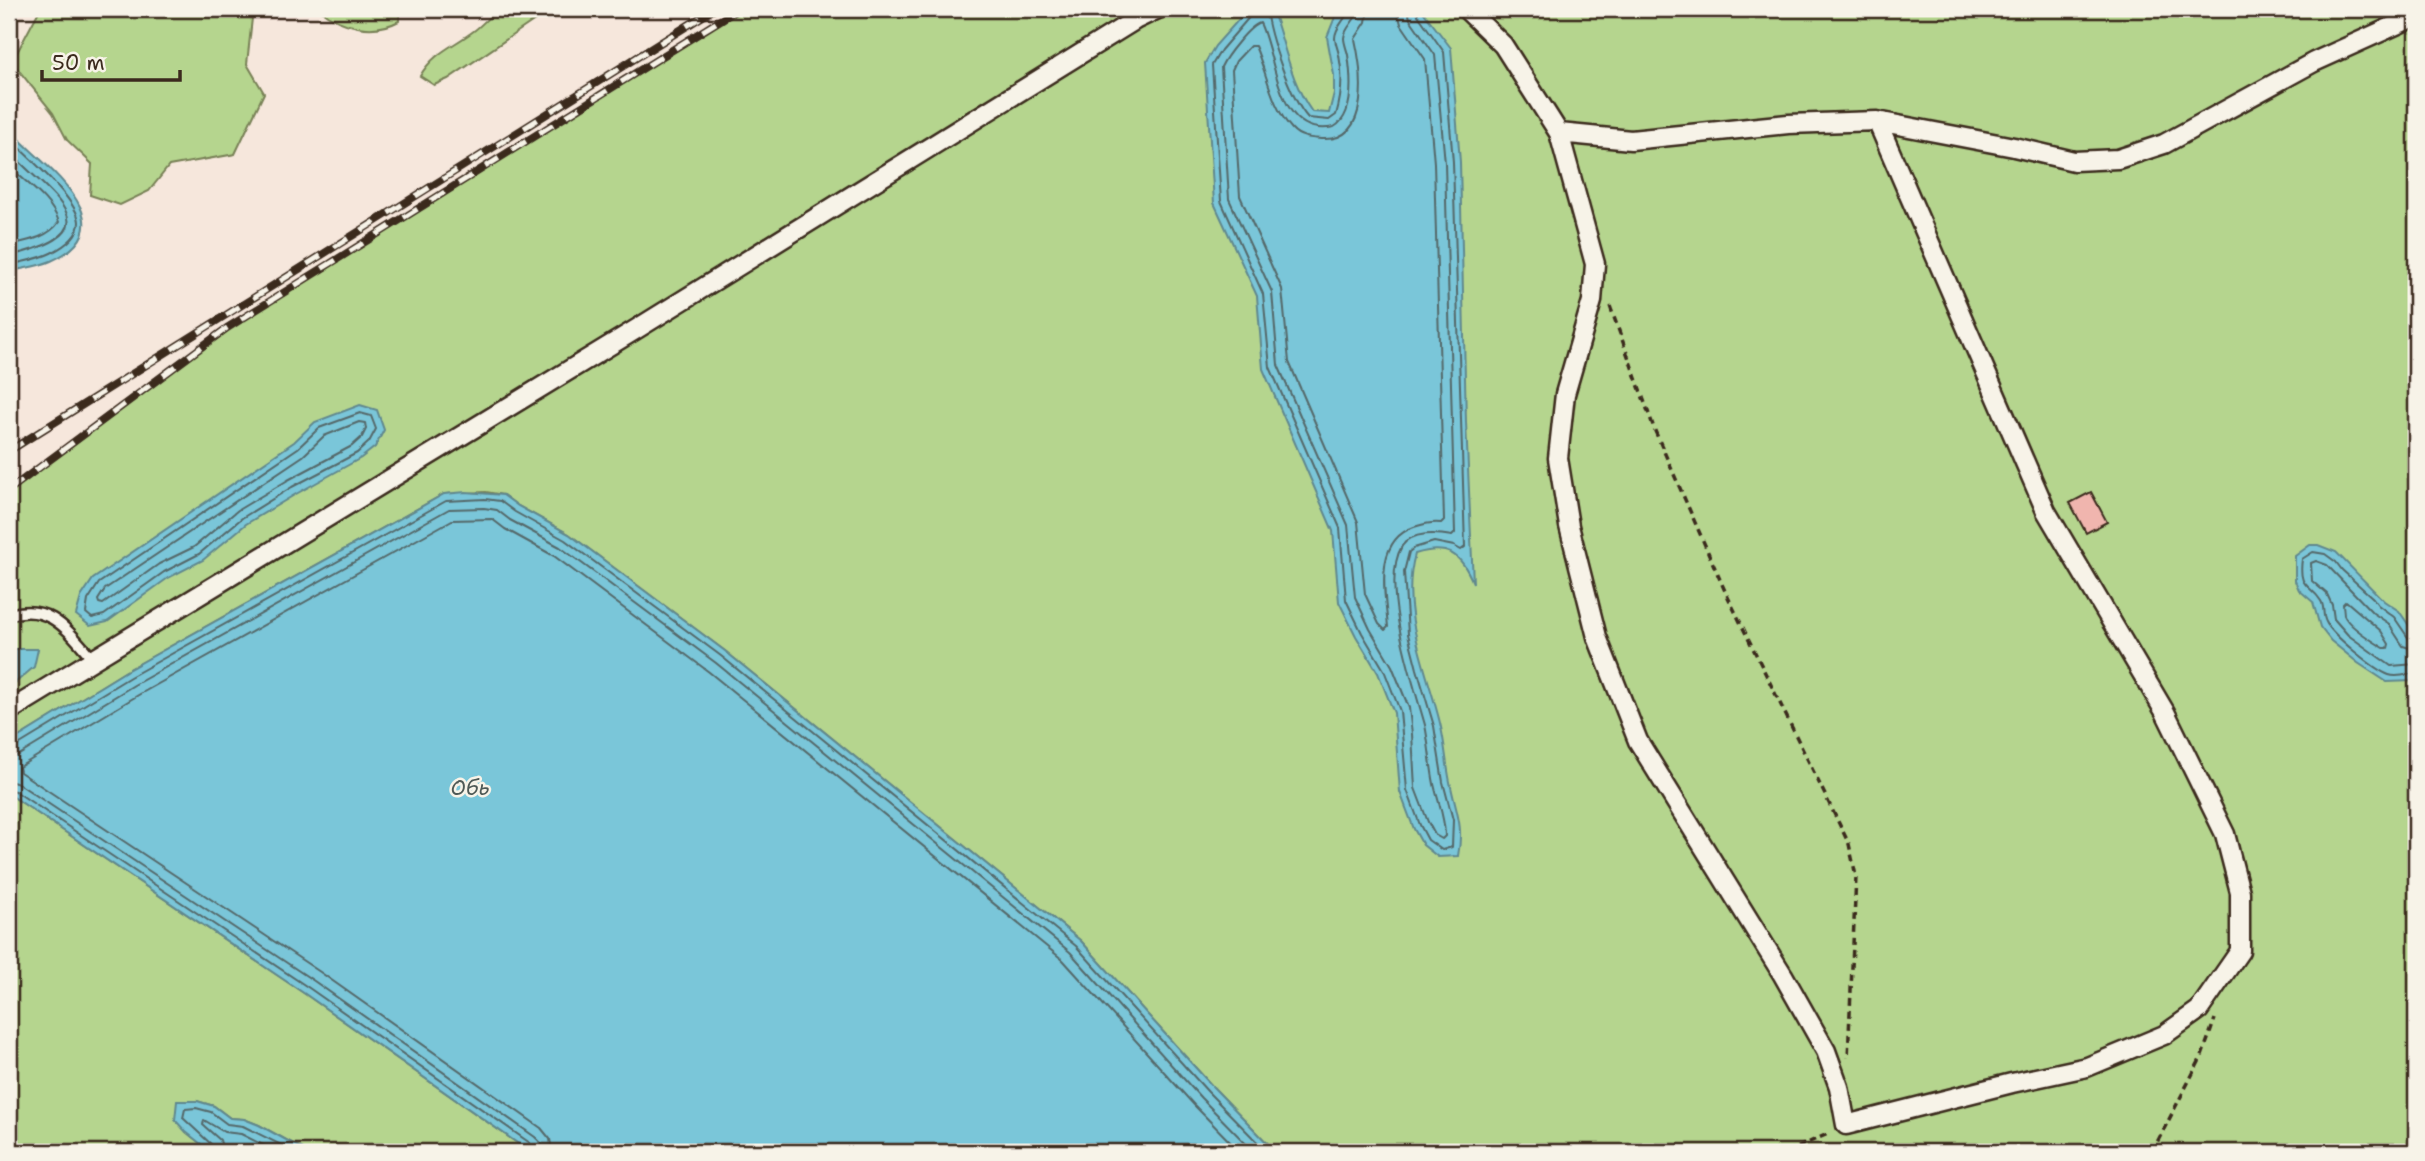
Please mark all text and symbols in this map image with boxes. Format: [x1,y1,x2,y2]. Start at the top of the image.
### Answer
scale bar [42,38,180,82]
text: 50 m [52,49,105,77]
water label: Обь [450,774,490,802]

